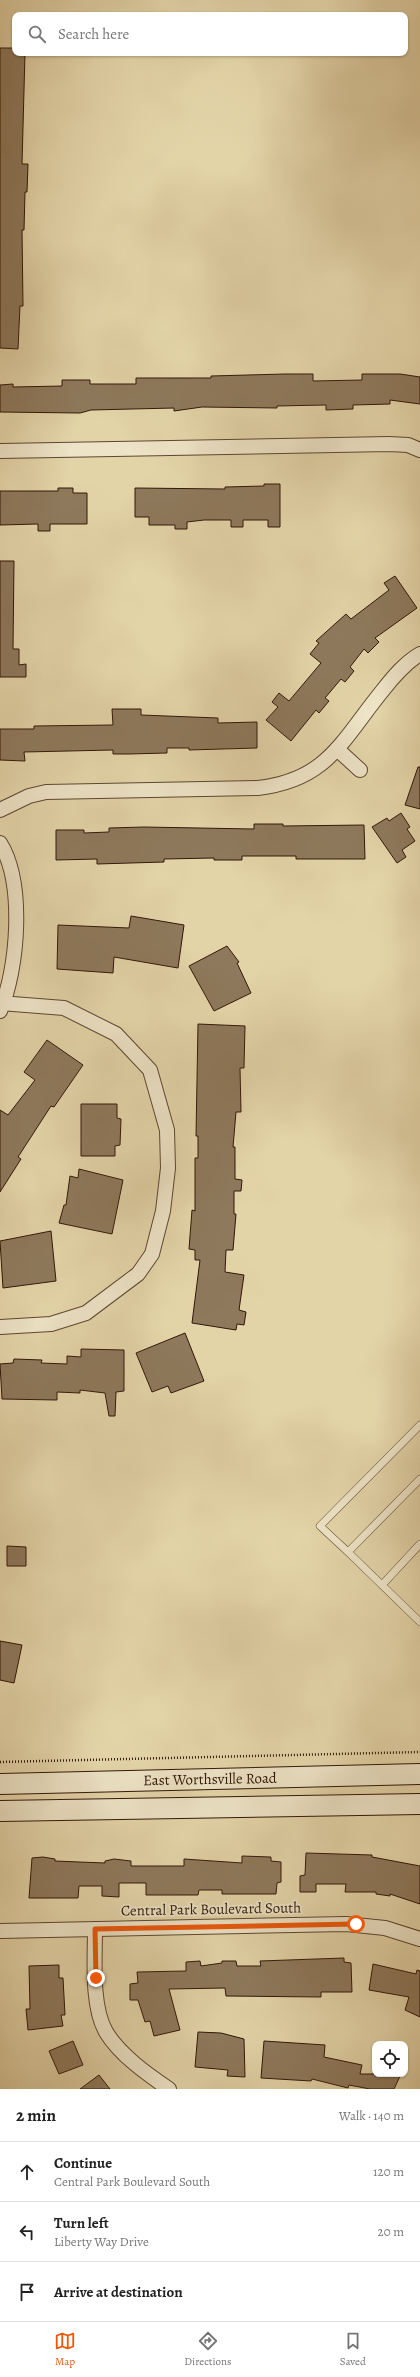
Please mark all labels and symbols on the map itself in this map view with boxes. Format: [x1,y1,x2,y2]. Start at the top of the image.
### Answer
street label: East Worthsville Road [143,1768,278,1790]
street label: Central Park Boulevard South [121,1897,301,1921]
route start [347,1915,365,1933]
route end [87,1969,105,1987]

